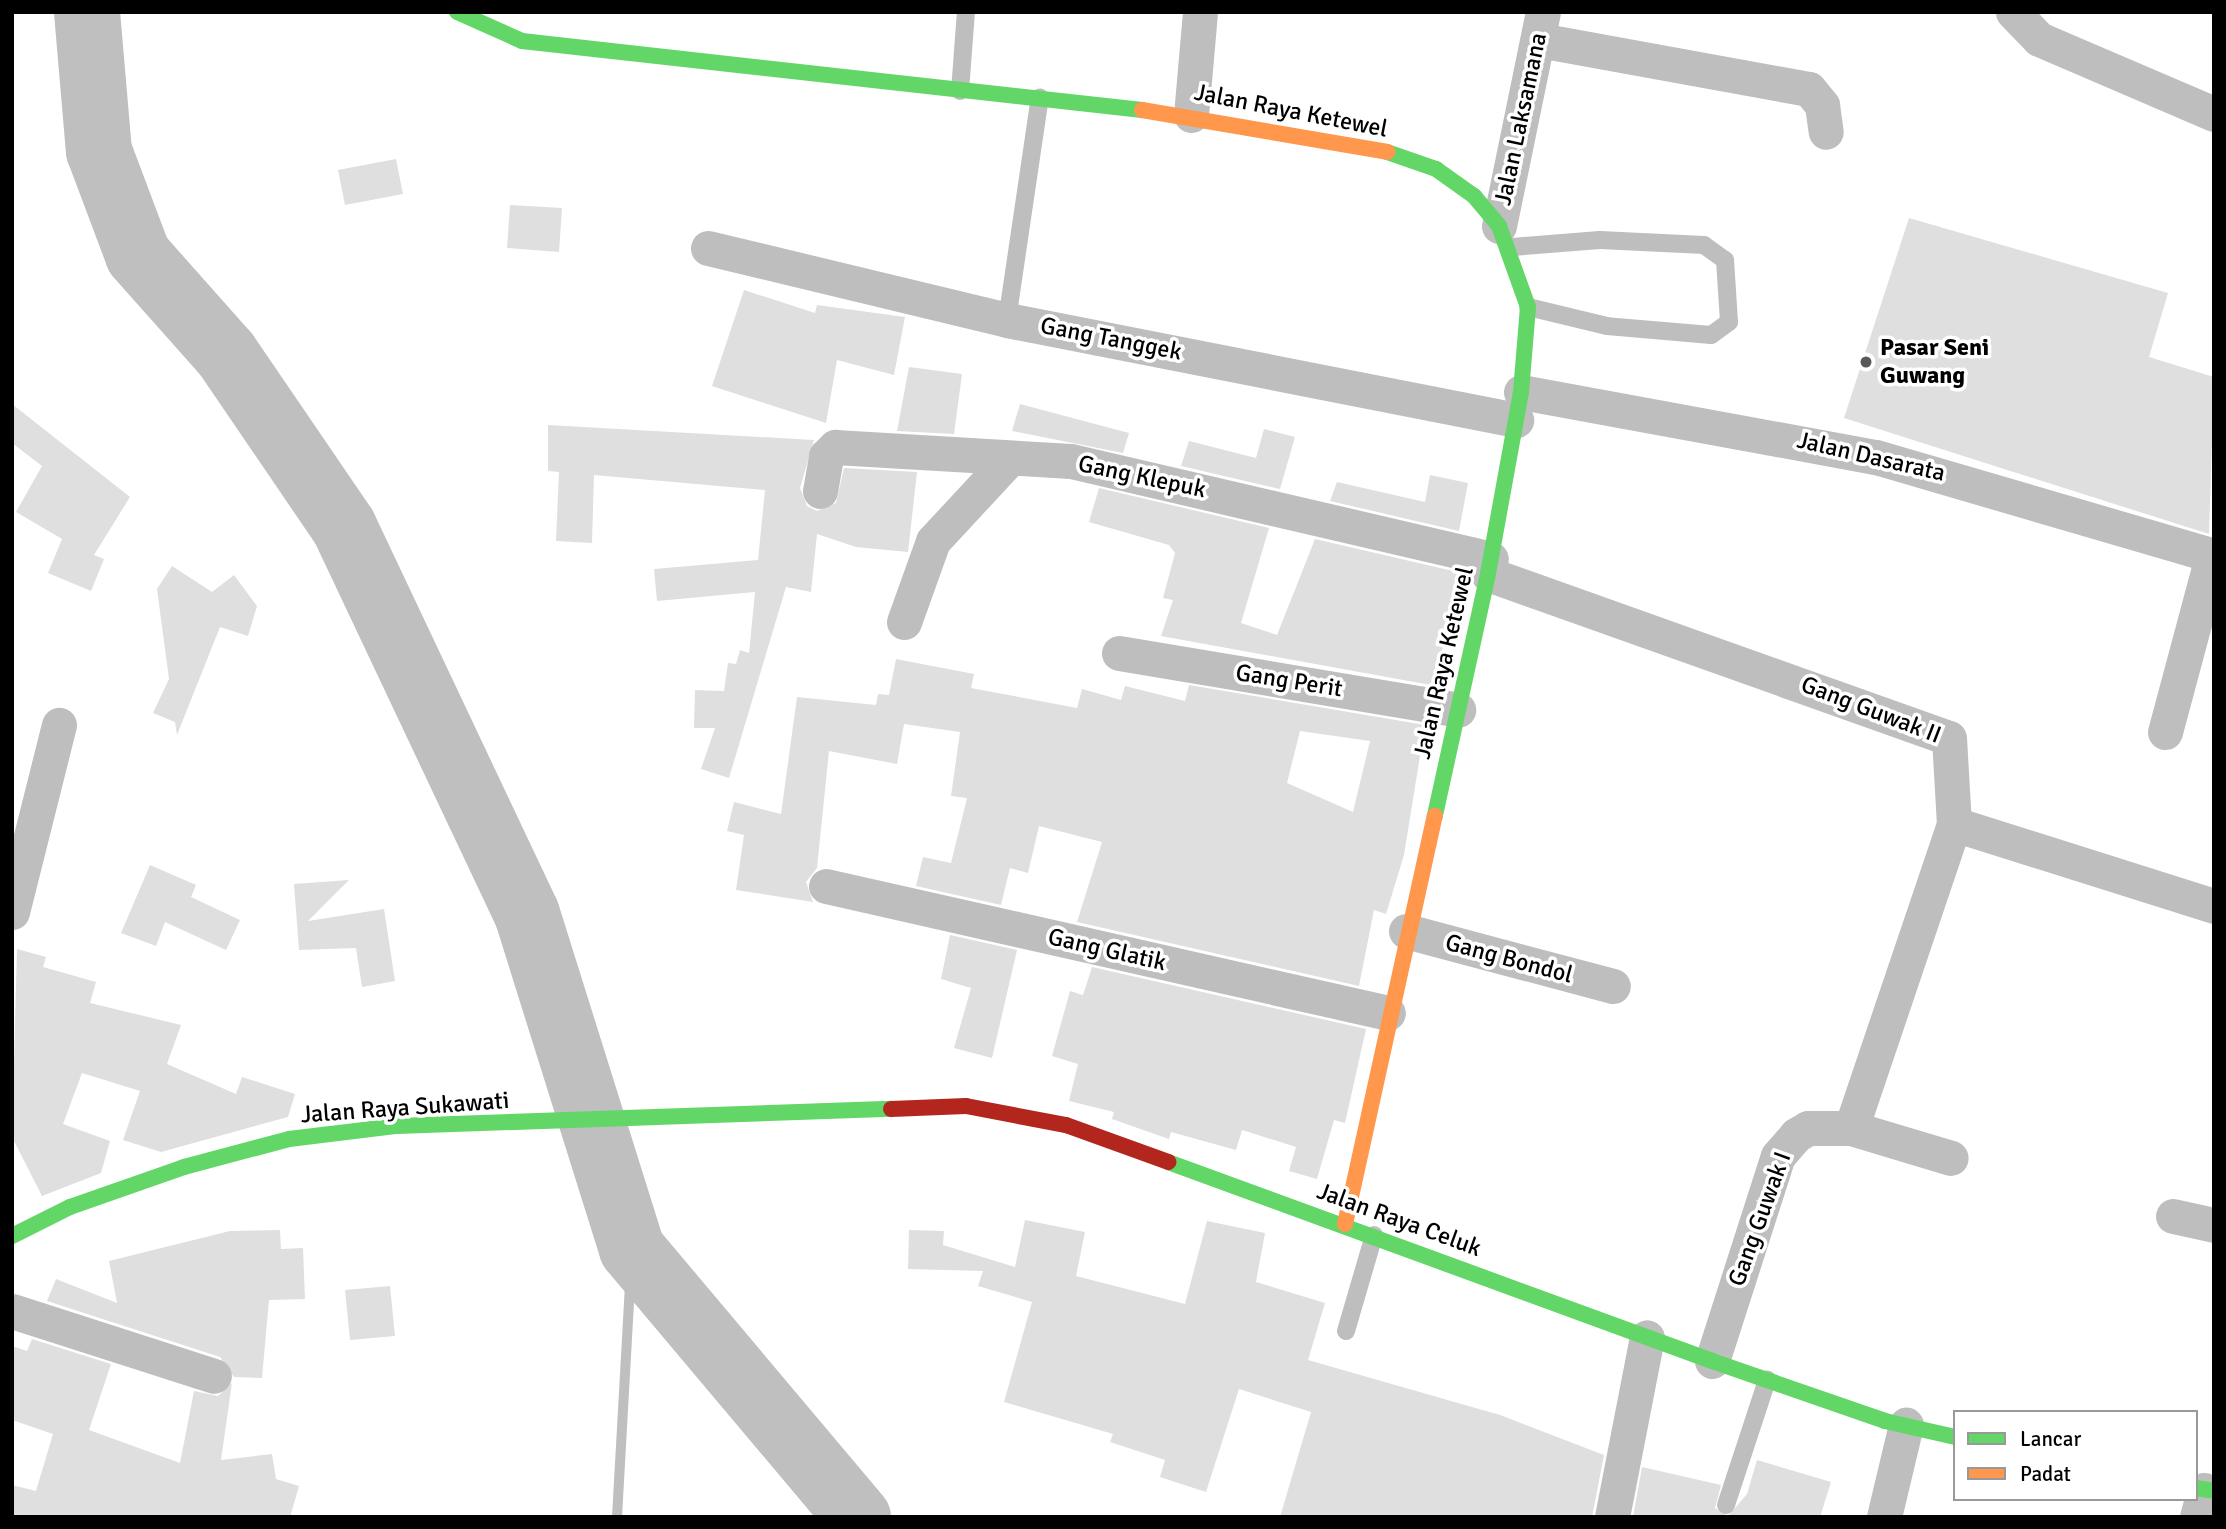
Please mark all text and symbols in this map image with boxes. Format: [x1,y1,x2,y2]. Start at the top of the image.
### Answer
street label: Jalan Laksamana [1489,30,1553,208]
street label: Jalan Raya Ketewel [1192,78,1390,144]
street label: Gang Tanggek [1038,311,1184,367]
place label: Pasar Seni Guwang [1880,334,1989,390]
marker: Pasar Seni Guwang [1858,354,1874,370]
street label: Jalan Dasarata [1794,426,1948,488]
street label: Gang Klepuk [1076,449,1208,505]
street label: Jalan Raya Ketewel [1408,564,1480,762]
street label: Gang Perit [1234,658,1344,704]
street label: Gang Guwak II [1797,670,1945,750]
street label: Gang Glatik [1045,922,1169,978]
street label: Gang Bondol [1442,928,1576,990]
street label: Jalan Raya Sukawati [300,1086,510,1130]
street label: Gang Guwak I [1722,1148,1798,1290]
street label: Jalan Raya Celuk [1313,1177,1485,1263]
legend [1953,1410,2198,1501]
text: Lancar [2020,1426,2081,1452]
text: Padat [2020,1461,2071,1487]

